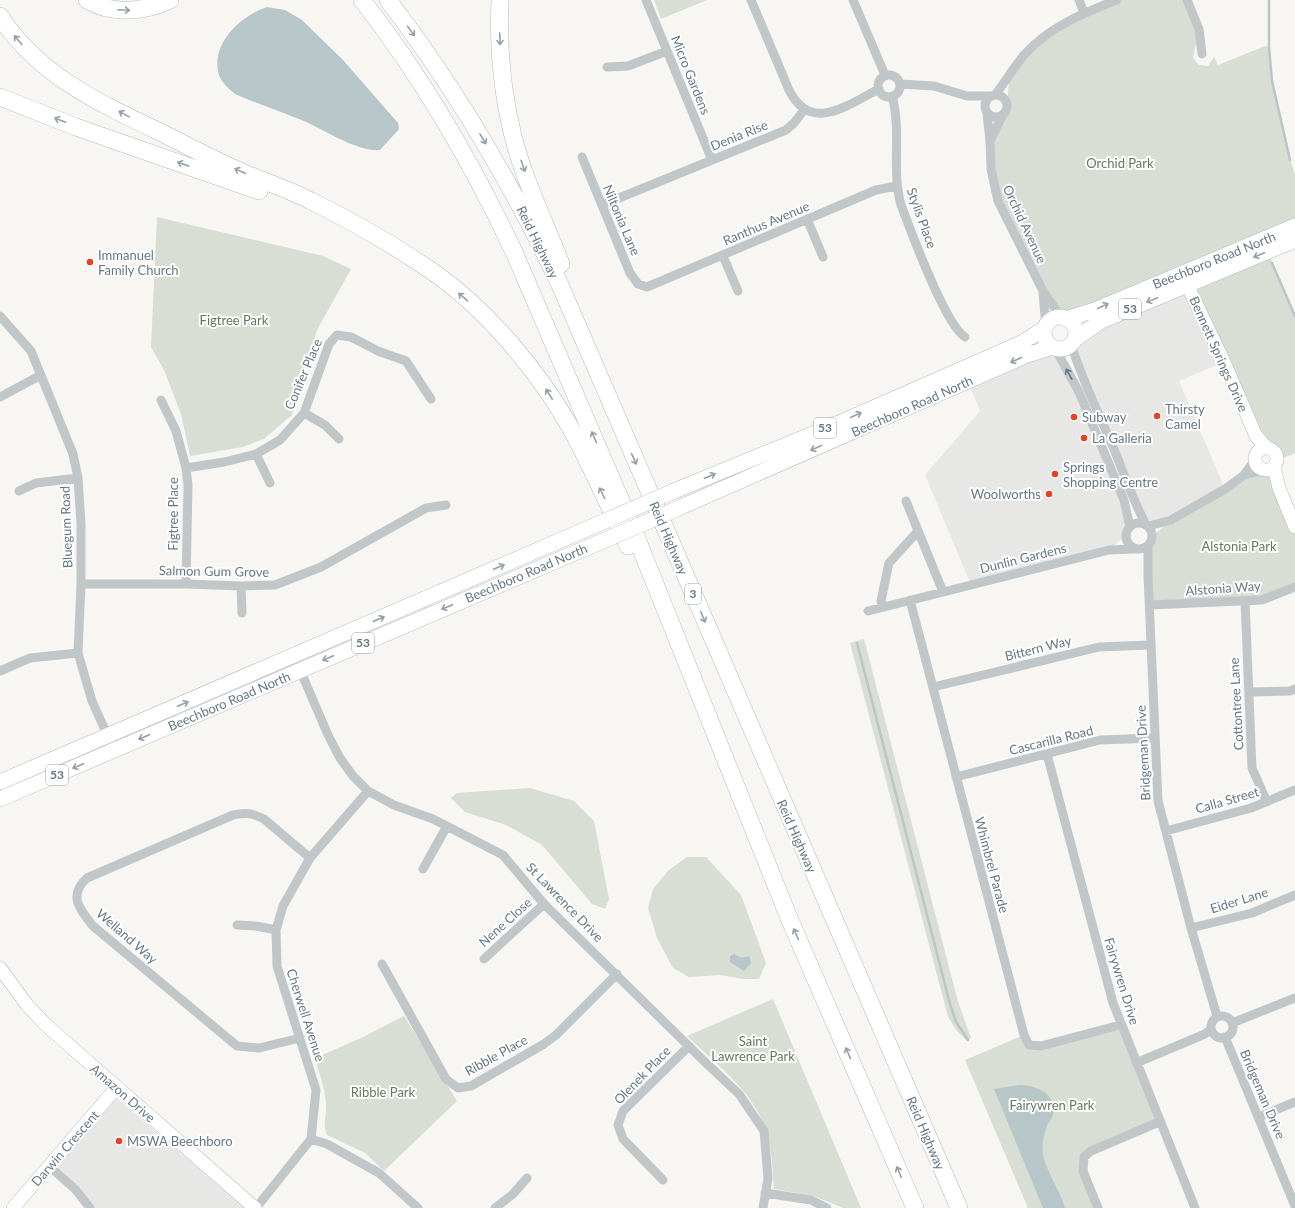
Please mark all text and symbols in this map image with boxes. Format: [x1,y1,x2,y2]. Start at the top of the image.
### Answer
one-way arrow [117,6,130,13]
one-way arrow [407,25,415,36]
one-way arrow [496,32,503,45]
street label: Micro Gardens [668,33,714,117]
one-way arrow [14,34,23,45]
one-way arrow [118,110,130,118]
one-way arrow [55,116,67,124]
street label: Denia Rise [708,116,770,154]
one-way arrow [479,134,487,145]
park label: Orchid Park [1086,155,1154,171]
one-way arrow [176,160,189,167]
one-way arrow [520,160,527,173]
one-way arrow [235,167,247,174]
street label: Niltonia Lane [600,182,644,258]
street label: Orchid Avenue [1000,182,1050,266]
street label: Stylis Place [904,185,940,251]
street label: Ranthus Avenue [720,198,812,248]
street label: Reid Highway [514,203,563,281]
street label: Beechboro Road North [1150,228,1278,292]
place label: Immanuel Family Church [98,247,179,278]
one-way arrow [1254,252,1266,259]
marker: Immanuel Family Church [85,257,95,267]
one-way arrow [458,293,468,302]
street label: Bennett Springs Drive [1186,294,1252,414]
one-way arrow [1146,297,1158,305]
road number: 53 [1119,299,1141,319]
one-way arrow [1097,302,1109,309]
park label: Figtree Park [200,312,269,328]
street label: Conifer Place [281,336,325,412]
one-way arrow [1010,357,1022,364]
one-way arrow [1064,368,1072,380]
street label: Beechboro Road North [849,372,975,440]
one-way arrow [544,388,552,400]
place label: Thirsty Camel [1165,401,1205,432]
place label: Subway [1082,409,1127,425]
one-way arrow [850,411,862,418]
marker: Thirsty Camel [1152,411,1162,421]
marker: Subway [1069,412,1079,422]
road number: 53 [814,418,836,438]
place label: La Galleria [1092,430,1152,446]
one-way arrow [590,432,597,444]
marker: La Galleria [1079,433,1089,443]
one-way arrow [811,445,823,452]
one-way arrow [631,453,638,465]
place label: Springs Shopping Centre [1063,459,1158,490]
marker: Springs Shopping Centre [1050,469,1060,479]
one-way arrow [704,472,716,480]
street label: Figtree Place [165,477,181,551]
street label: Bluegum Road [57,486,75,568]
place label: Woolworths [971,486,1041,502]
one-way arrow [598,487,605,499]
marker: Woolworths [1044,489,1054,499]
street label: Reid Highway [646,499,692,577]
park label: Alstonia Park [1201,538,1277,554]
street label: Dunlin Gardens [978,539,1068,576]
street label: Beechboro Road North [462,540,590,606]
street label: Salmon Gum Grove [159,562,269,580]
one-way arrow [492,563,504,571]
street label: Alstonia Way [1185,577,1261,599]
road number: 3 [685,584,701,604]
one-way arrow [442,604,454,611]
one-way arrow [699,611,707,623]
one-way arrow [373,615,385,622]
street label: Bittern Way [1003,632,1073,664]
road number: 53 [352,633,374,653]
one-way arrow [322,655,334,662]
street label: Cottontree Lane [1226,657,1246,751]
street label: Beechboro Road North [165,668,293,734]
one-way arrow [177,700,189,708]
street label: Bridgeman Drive [1133,705,1153,801]
street label: Cascarilla Road [1007,722,1095,758]
one-way arrow [139,734,151,741]
one-way arrow [72,762,84,770]
road number: 53 [46,765,68,785]
street label: Calla Street [1193,783,1261,817]
street label: Reid Highway [774,797,820,875]
street label: Whimbrel Parade [971,815,1013,915]
street label: St Lawrence Drive [523,859,607,945]
street label: Eider Lane [1208,884,1270,916]
street label: Nene Close [475,894,535,950]
street label: Welland Way [93,905,161,967]
one-way arrow [792,928,800,940]
street label: Fairywren Drive [1101,935,1143,1027]
street label: Cherwell Avenue [283,967,329,1064]
street label: Ribble Place [462,1031,530,1079]
park label: Saint Lawrence Park [711,1033,795,1064]
street label: Olenek Place [610,1043,674,1107]
one-way arrow [844,1047,851,1059]
street label: Bridgeman Drive [1237,1047,1289,1141]
street label: Amazon Drive [87,1061,159,1126]
park label: Ribble Park [351,1084,416,1100]
street label: Reid Highway [903,1094,949,1172]
park label: Fairywren Park [1010,1097,1095,1113]
street label: Darwin Crescent [28,1107,102,1189]
place label: MSWA Beechboro [127,1133,233,1149]
marker: MSWA Beechboro [114,1136,124,1146]
one-way arrow [895,1167,903,1179]

